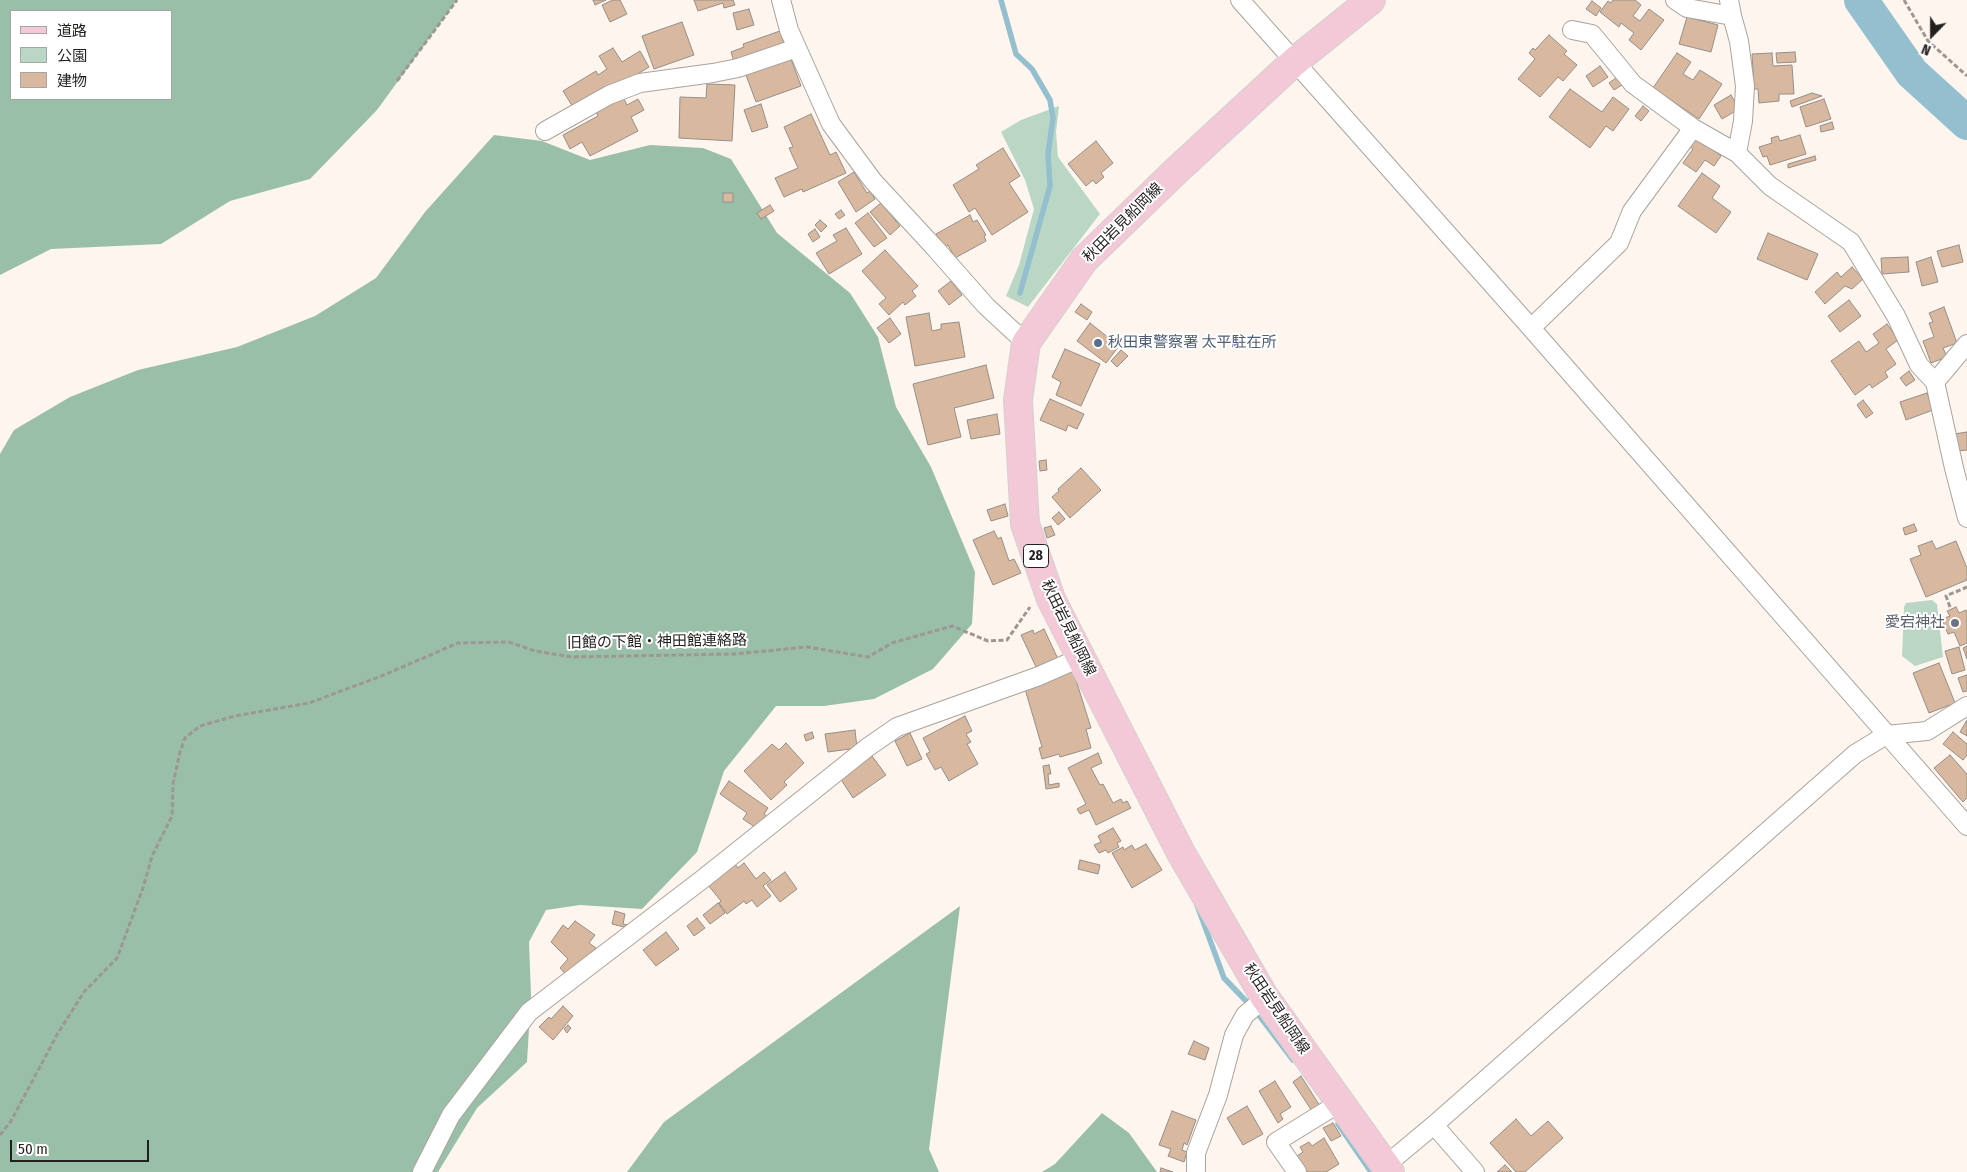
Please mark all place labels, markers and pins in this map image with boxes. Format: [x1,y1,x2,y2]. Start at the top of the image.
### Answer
place label: 秋田東警察署 太平駐在所 [1108,334,1277,352]
marker: 秋田東警察署 太平駐在所 [1092,337,1104,349]
place label: 愛宕神社 [1885,614,1945,632]
marker: 愛宕神社 [1949,617,1961,629]

